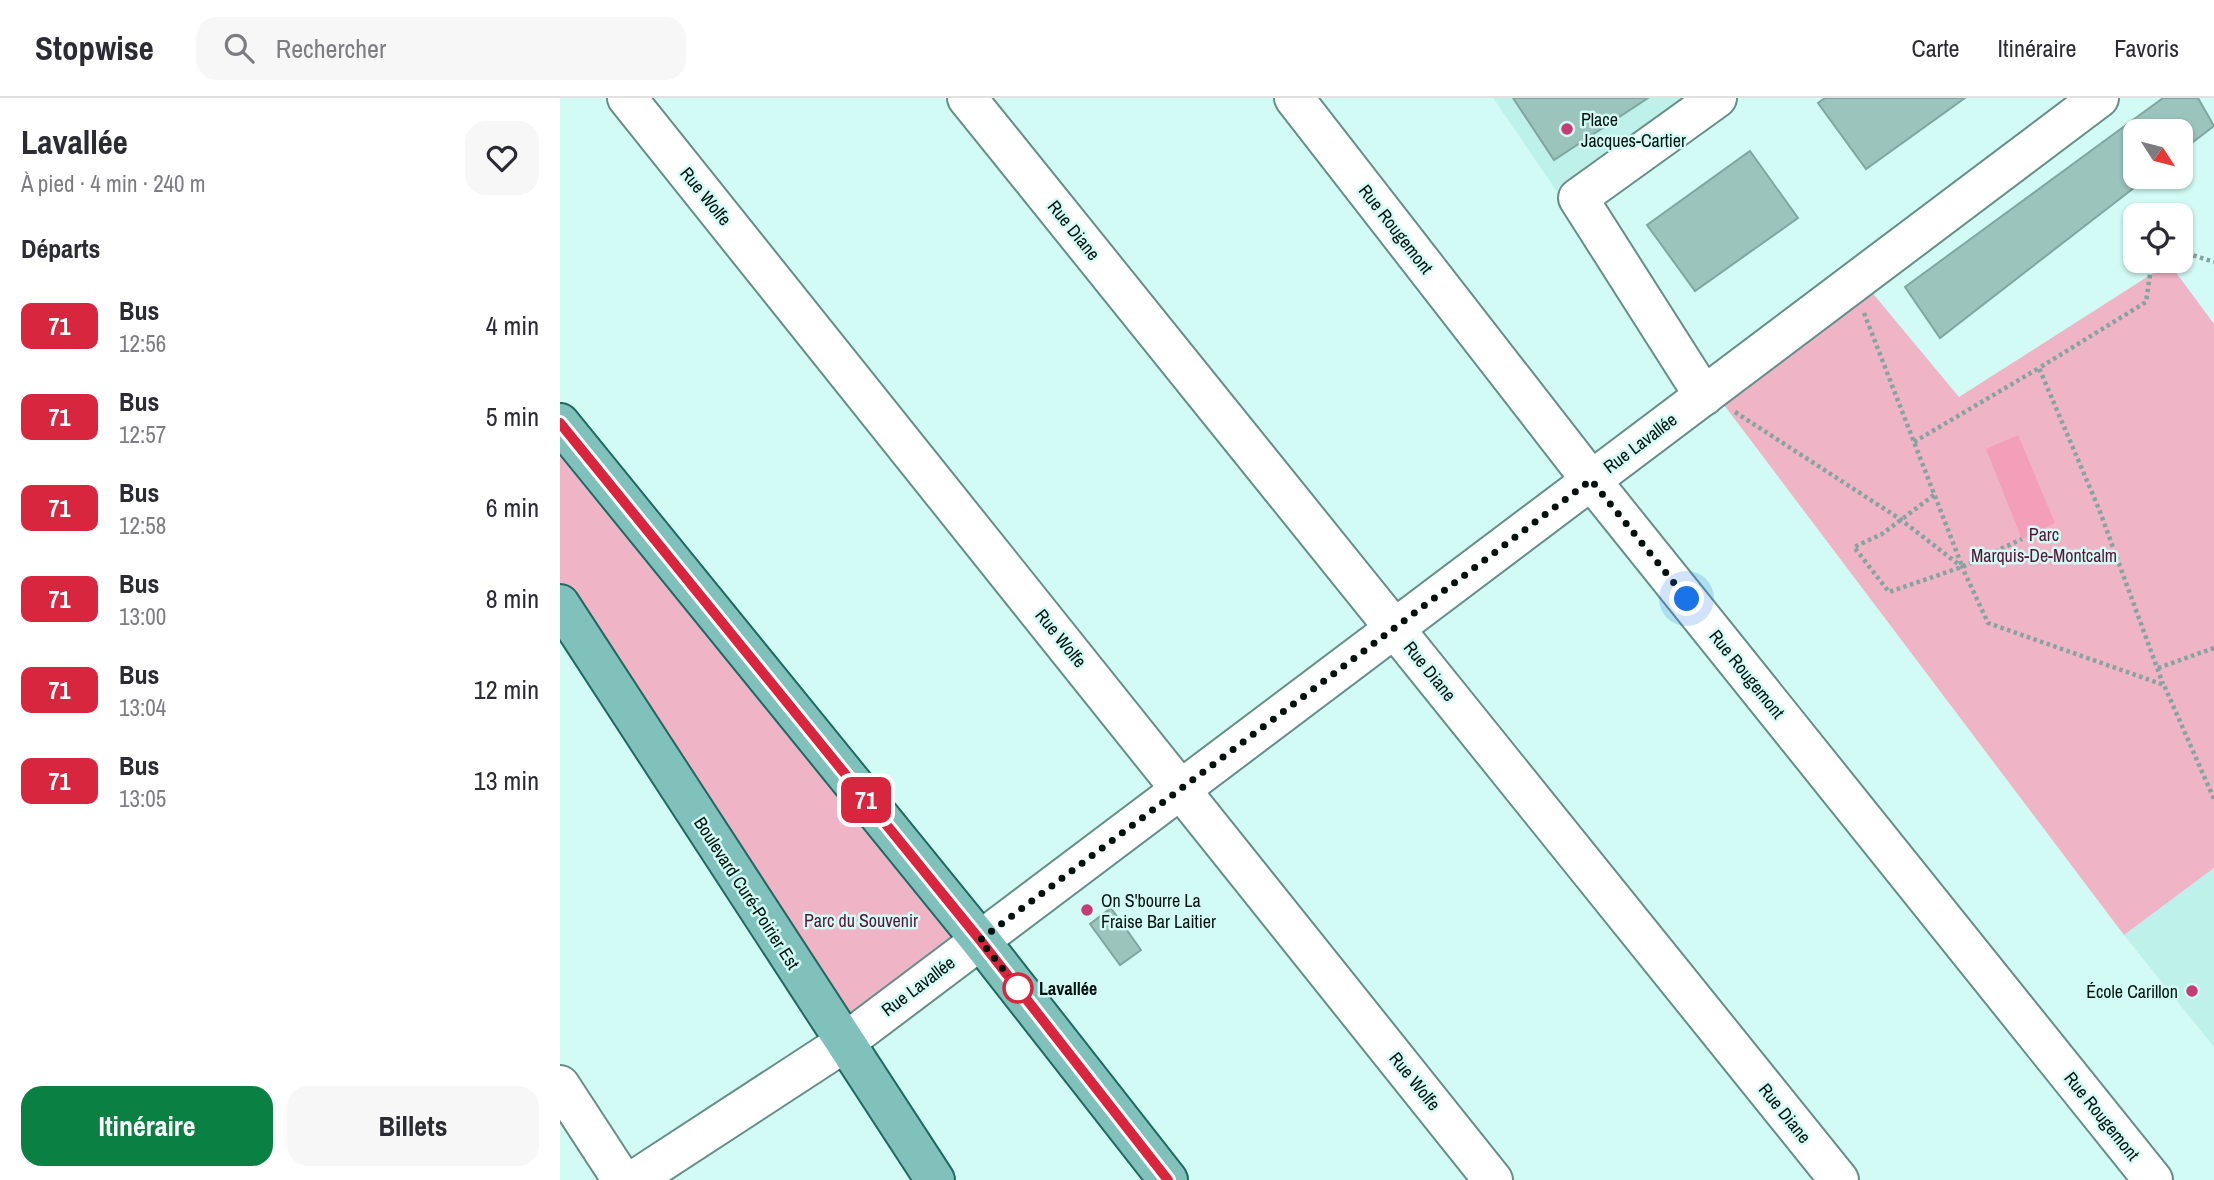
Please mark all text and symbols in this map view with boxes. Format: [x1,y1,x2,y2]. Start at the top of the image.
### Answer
search box [196,17,686,80]
text: Stopwise [35,26,154,70]
icon: search [220,29,258,67]
text: Rechercher [276,31,386,66]
text: Carte [1911,32,1960,64]
text: Itinéraire [1998,32,2076,64]
text: Favoris [2114,32,2179,64]
place label: Place Jacques-Cartier [1581,107,1686,153]
north arrow [2123,119,2193,189]
map controls [2123,119,2193,273]
text: Lavallée [21,120,128,164]
button: heart [465,121,539,195]
marker: Place Jacques-Cartier [1559,121,1575,137]
street label: Rue Wolfe [675,161,737,231]
text: À pied · 4 min · 240 m [21,168,206,199]
street label: Rue Rougemont [1353,179,1439,279]
street label: Rue Diane [1042,195,1106,265]
button: locate [2123,203,2193,273]
text: Départs [21,231,100,266]
text: Bus [119,293,159,328]
text: 4 min [486,308,539,343]
text: 71 [49,310,70,342]
text: 12:56 [119,328,166,359]
text: Bus [119,384,159,419]
text: 5 min [486,399,539,434]
text: 71 [49,401,70,433]
street label: Rue Lavallée [1598,407,1682,479]
text: 12:57 [119,419,166,450]
text: Bus [119,475,159,510]
text: 6 min [486,490,539,525]
text: 71 [49,492,70,524]
text: 12:58 [119,510,166,541]
park label: Parc Marquis-De-Montcalm [1971,522,2117,568]
text: Bus [119,566,159,601]
text: 8 min [486,581,539,616]
your location [1669,581,1704,616]
text: 71 [49,583,70,615]
text: 13:00 [119,601,166,632]
street label: Rue Wolfe [1030,603,1092,673]
street label: Rue Rougemont [1703,624,1791,724]
street label: Rue Diane [1398,636,1462,706]
text: Bus [119,657,159,692]
text: 12 min [474,672,539,707]
text: 71 [49,674,70,706]
text: 13:04 [119,692,166,723]
text: Bus [119,748,159,783]
text: 13 min [474,763,539,798]
text: 71 [49,765,70,797]
line badge: 71 [834,777,898,823]
text: 13:05 [119,783,166,814]
text: 71 [855,784,877,816]
street label: Boulevard Curé-Poirier Est [688,812,806,974]
place label: On S'bourre La Fraise Bar Laitier [1101,888,1216,934]
marker: On S'bourre La Fraise Bar Laitier [1079,902,1095,918]
park label: Parc du Souvenir [804,908,918,933]
street label: Rue Lavallée [876,950,960,1022]
marker: Lavallée [1003,973,1033,1003]
place label: Lavallée [1039,976,1097,1001]
place label: École Carillon [2086,979,2178,1004]
marker: École Carillon [2184,983,2200,999]
street label: Rue Wolfe [1384,1046,1446,1116]
street label: Rue Rougemont [2058,1066,2146,1166]
street label: Rue Diane [1753,1078,1817,1148]
button: Itinéraire [21,1086,273,1166]
button: Billets [287,1086,539,1166]

